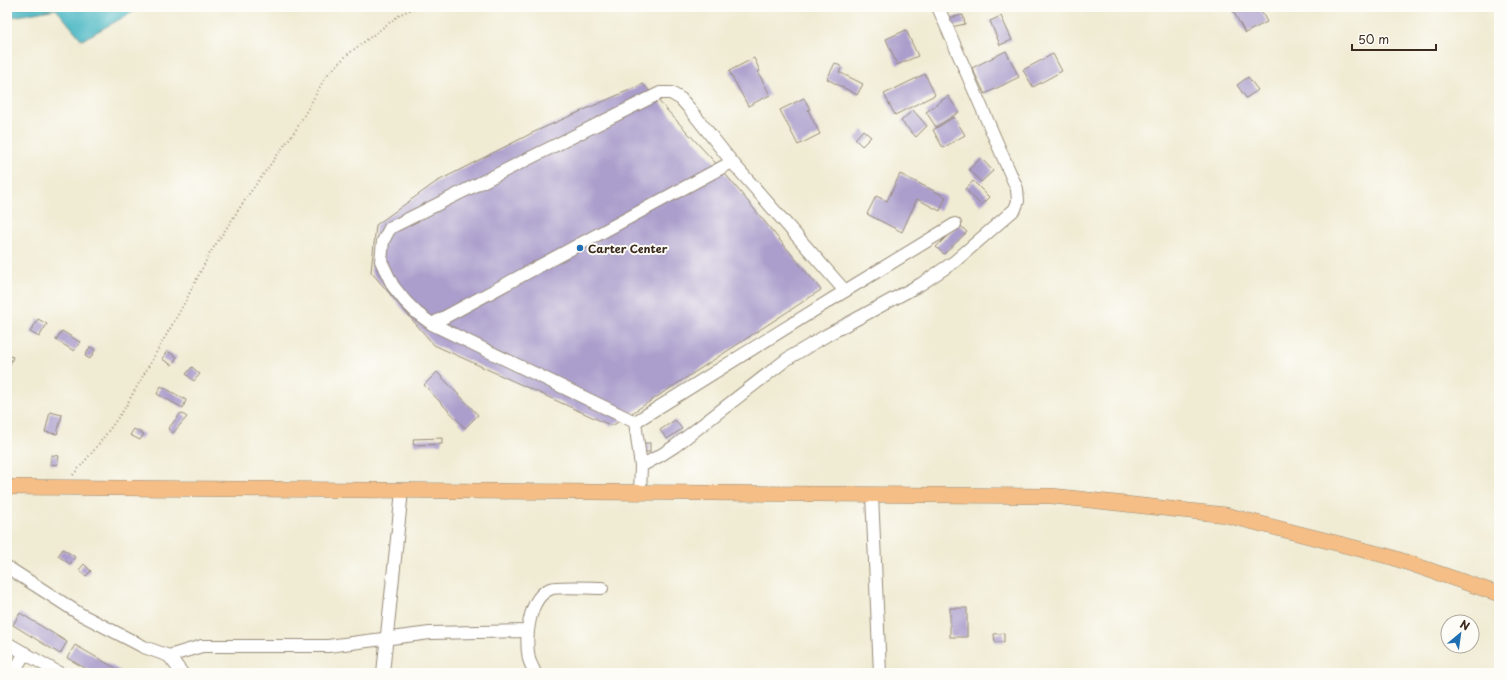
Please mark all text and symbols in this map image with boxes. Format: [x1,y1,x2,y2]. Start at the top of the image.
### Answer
scale bar [1352,26,1436,52]
text: 50 m [1358,30,1389,48]
place label: Carter Center [588,240,668,257]
marker: Carter Center [575,243,585,253]
north arrow [1440,614,1480,654]
text: N [1457,615,1473,635]

